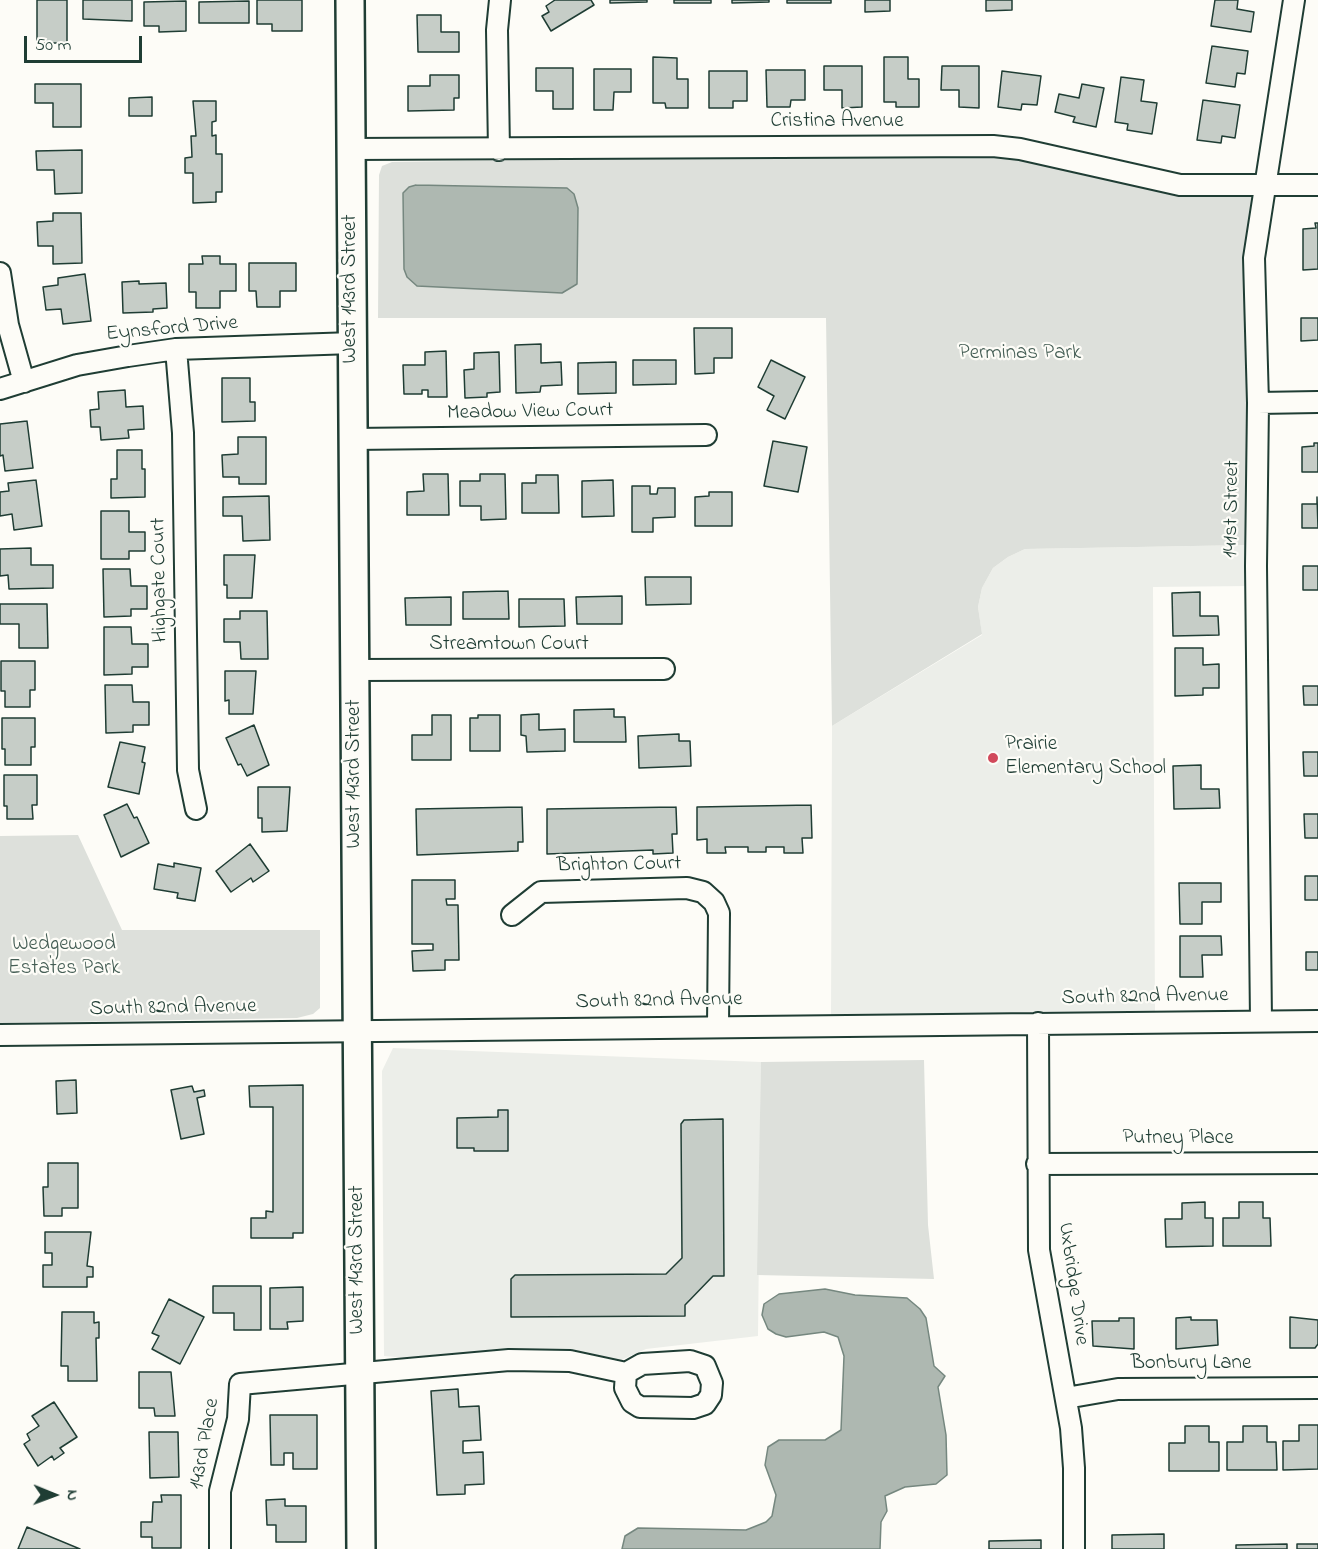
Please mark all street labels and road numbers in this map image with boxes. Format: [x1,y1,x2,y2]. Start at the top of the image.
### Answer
street label: Cristina Avenue [770,110,904,136]
street label: West 143rd Street [339,214,365,364]
street label: Eynsford Drive [105,312,239,348]
street label: Meadow View Court [447,399,613,427]
street label: 141st Street [1220,460,1246,558]
street label: Highgate Court [147,517,175,643]
street label: Streamtown Court [429,633,589,659]
street label: West 143rd Street [343,699,369,849]
street label: Brighton Court [557,852,681,880]
street label: South 82nd Avenue [1061,984,1229,1012]
street label: South 82nd Avenue [575,988,743,1016]
street label: South 82nd Avenue [89,995,257,1023]
street label: Putney Place [1122,1127,1234,1153]
street label: West 143rd Street [346,1185,372,1335]
street label: Uxbridge Drive [1051,1221,1093,1347]
street label: Bonbury Lane [1131,1352,1251,1378]
street label: 143rd Place [186,1396,226,1492]

